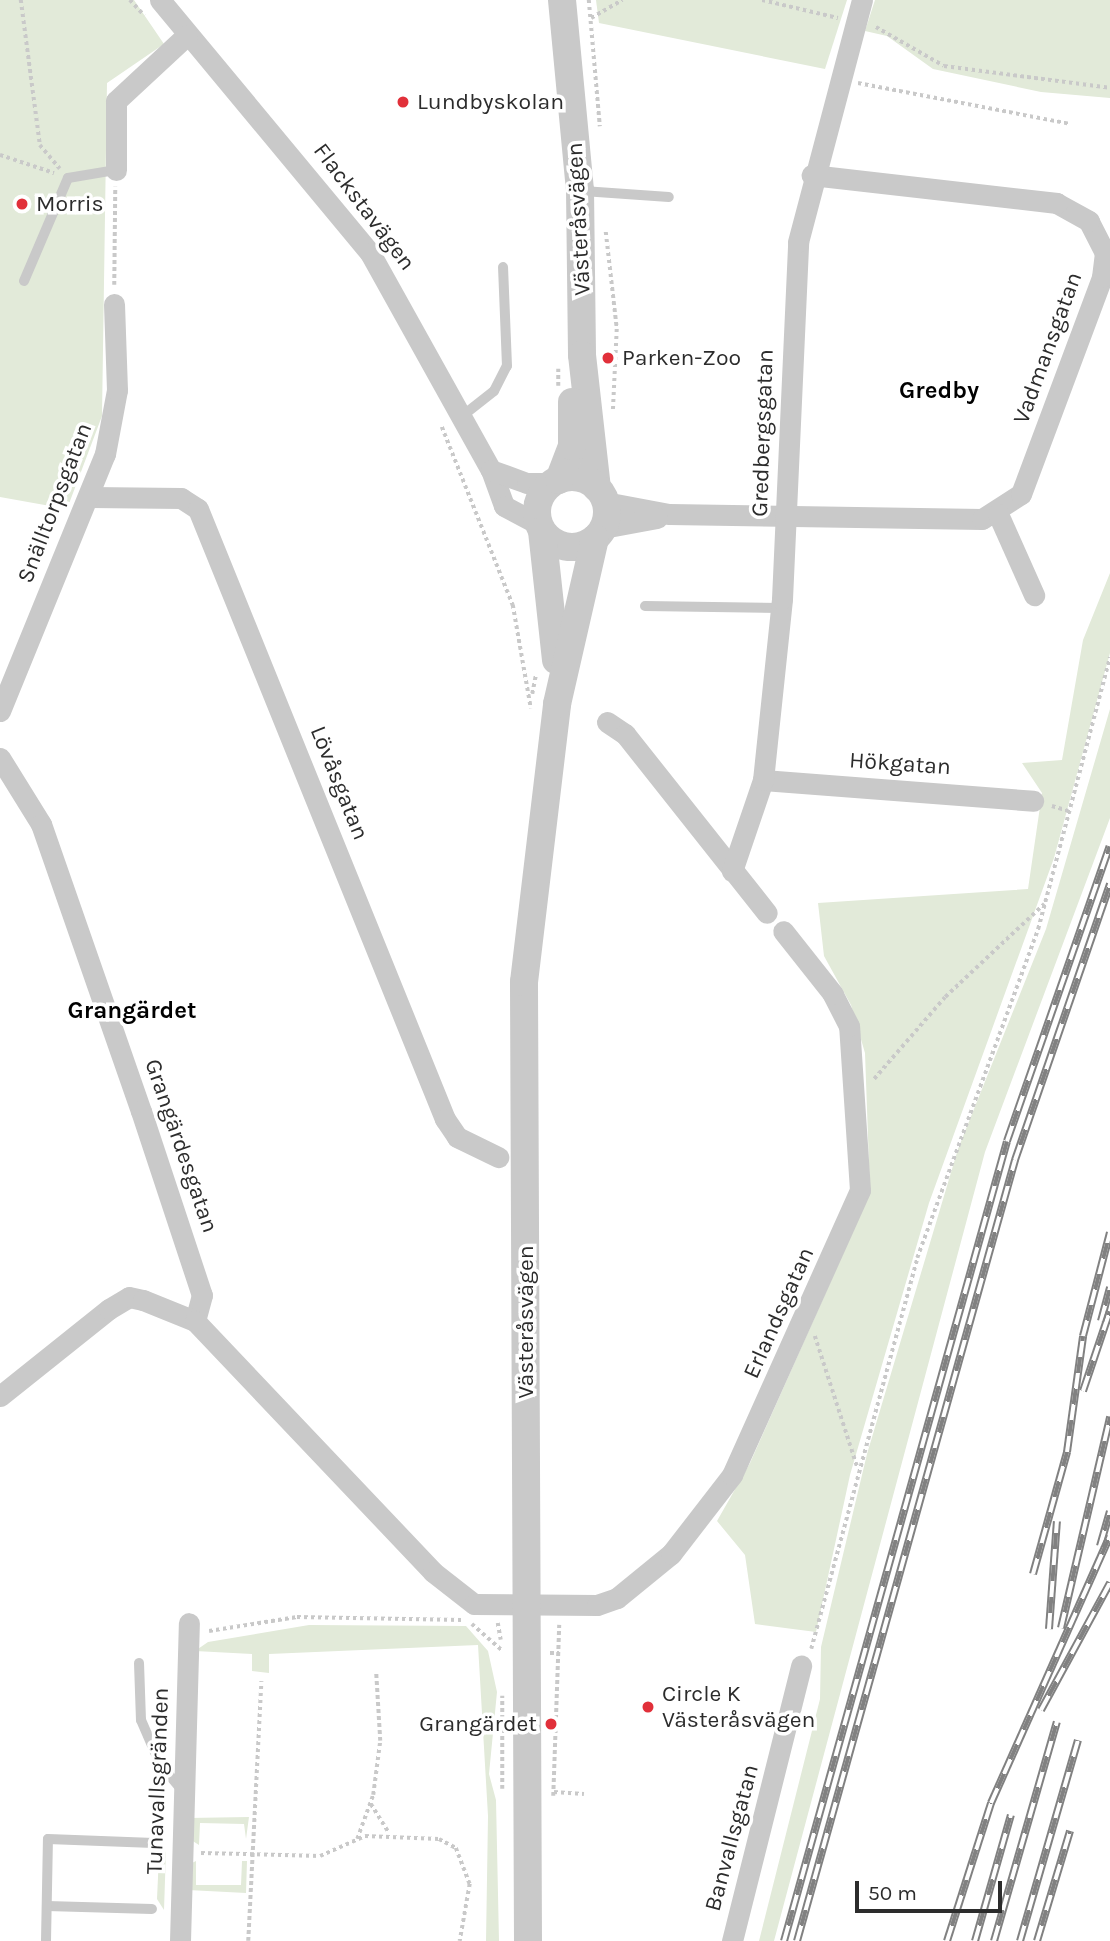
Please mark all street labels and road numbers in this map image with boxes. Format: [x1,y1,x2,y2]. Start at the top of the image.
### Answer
street label: Flackstavägen [307,138,421,276]
street label: Västeråsvägen [561,142,597,296]
street label: Vadmansgatan [1008,268,1088,428]
street label: Gredbergsgatan [746,349,780,517]
street label: Snälltorpsgatan [12,419,98,587]
street label: Lövåsgatan [304,722,374,844]
street label: Hökgatan [848,747,952,781]
street label: Grangärdesgatan [138,1055,224,1237]
street label: Erlandsgatan [738,1243,820,1383]
street label: Västeråsvägen [512,1245,540,1399]
street label: Tunavallsgränden [141,1687,175,1875]
street label: Banvallsgatan [699,1762,765,1914]

